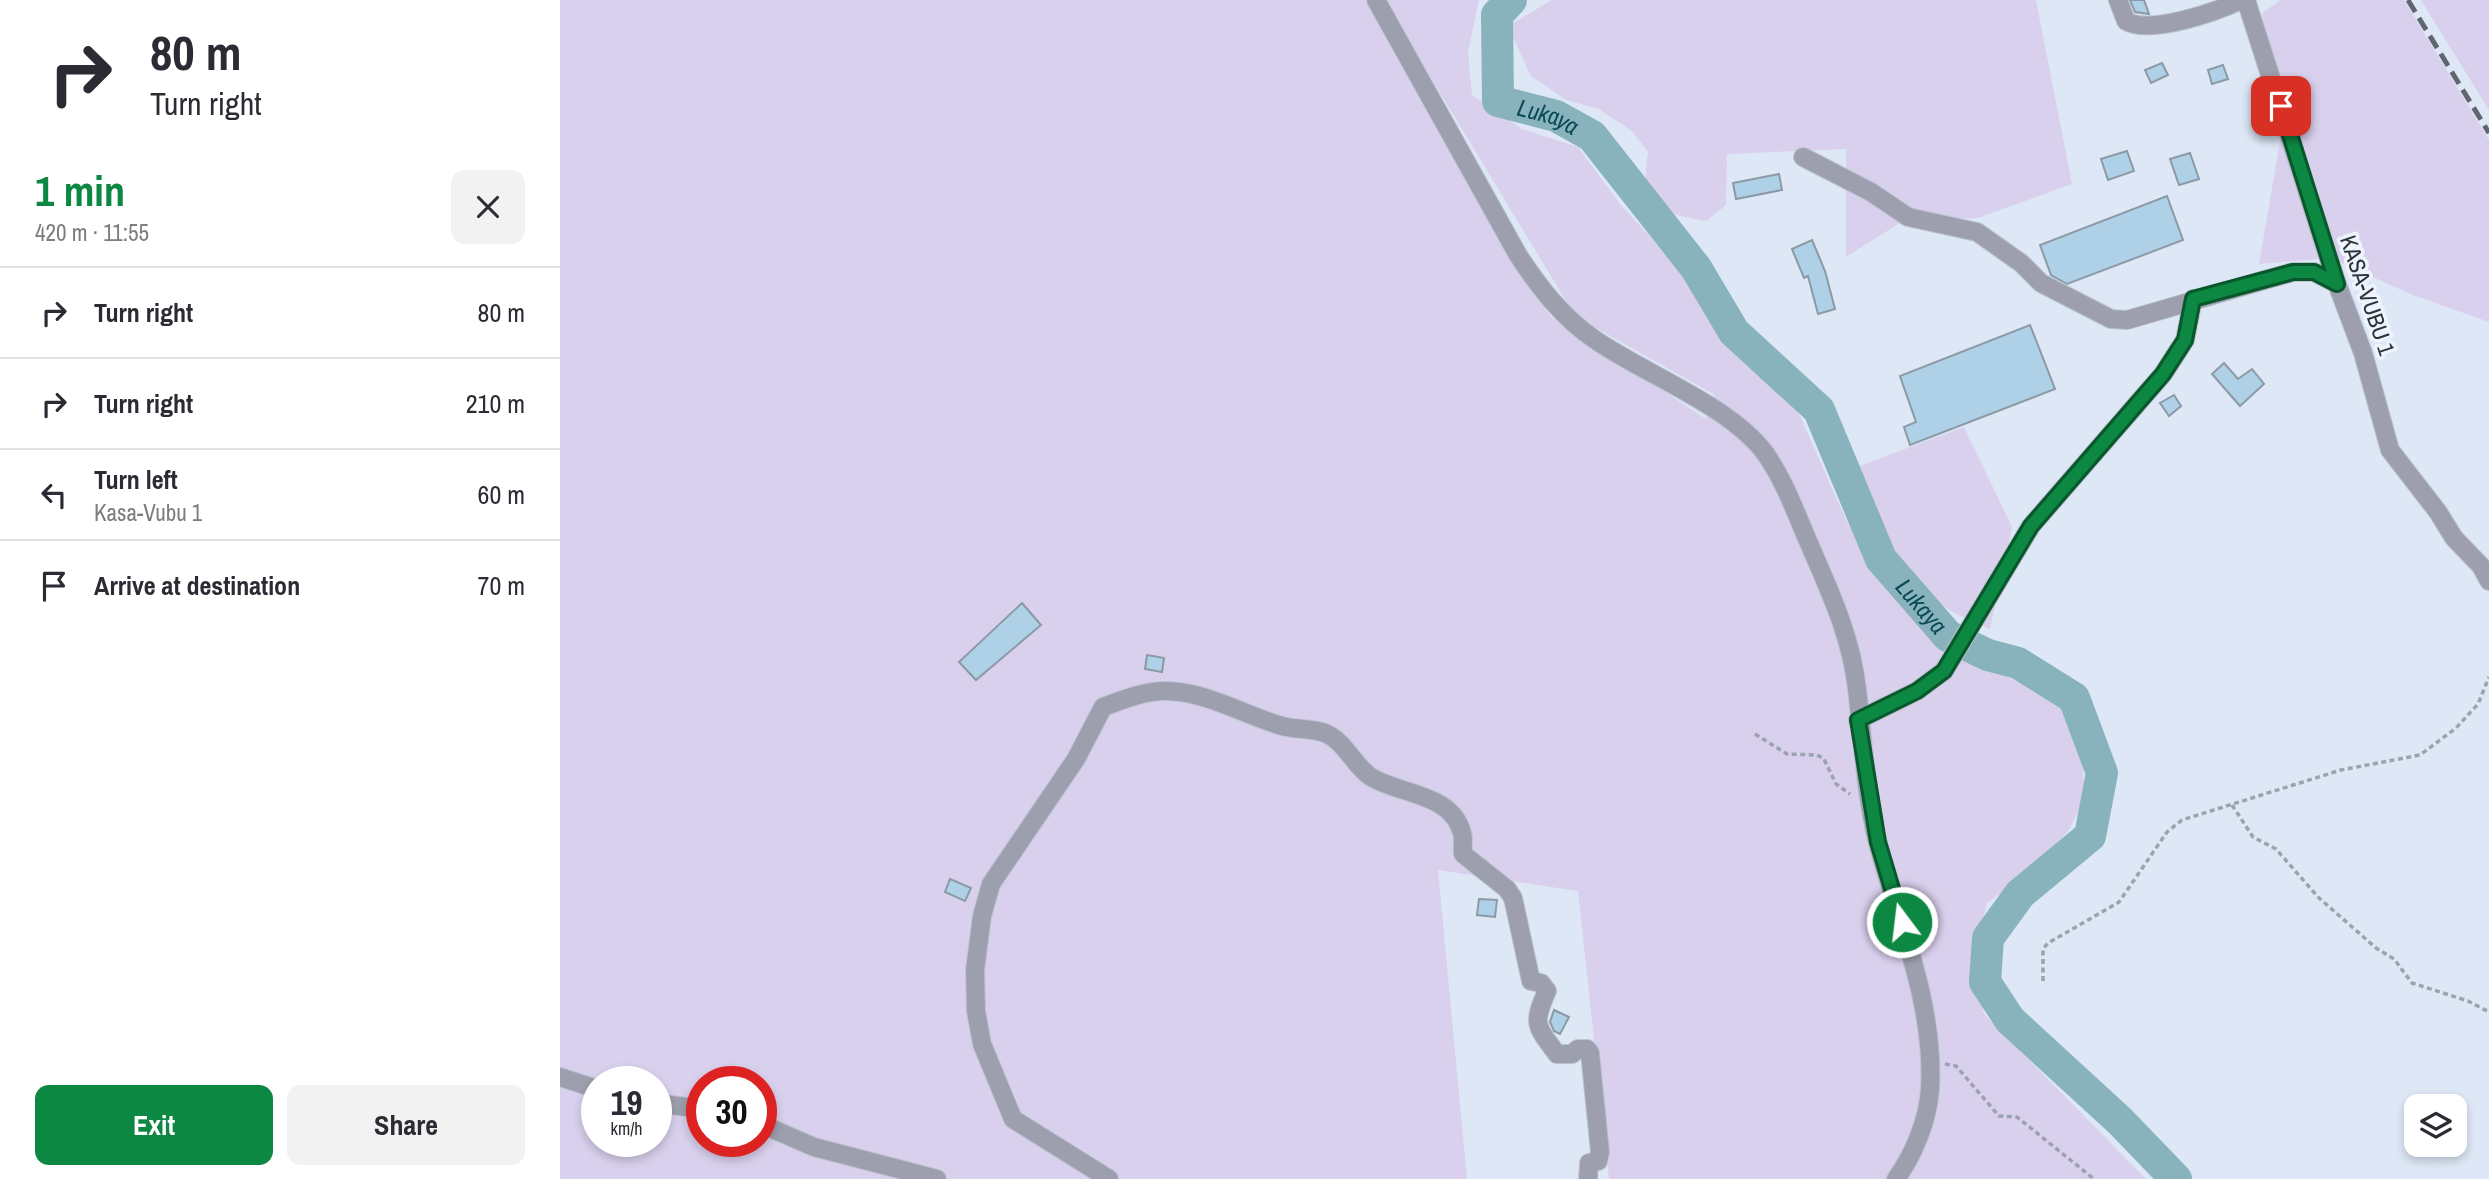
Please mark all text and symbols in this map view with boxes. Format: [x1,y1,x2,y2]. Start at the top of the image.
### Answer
text: 80 m [150,19,242,85]
icon: right [35,28,126,119]
pin [2251,76,2311,136]
text: Turn right [150,82,262,125]
icon: arrive [2262,87,2300,125]
water label: Lukaya [1514,91,1585,142]
text: 1 min [35,163,125,219]
button: close [451,170,525,244]
text: 420 m · 11:55 [35,217,149,248]
street label: KASA-VUBU 1 [2333,231,2403,359]
icon: right [35,294,73,332]
text: Turn right [94,295,193,330]
text: 80 m [478,295,525,330]
icon: right [35,385,73,423]
text: Turn right [94,386,193,421]
text: 210 m [466,386,525,421]
text: Turn left [94,462,178,497]
icon: left [35,476,73,514]
text: 60 m [478,477,525,512]
text: Kasa-Vubu 1 [94,497,202,528]
icon: arrive [35,567,73,605]
text: Arrive at destination [94,568,300,603]
text: 70 m [478,568,525,603]
water label: Lukaya [1889,571,1955,640]
position arrow [1865,885,1939,959]
speed limit sign: 30 [686,1066,777,1157]
text: 19 [611,1079,642,1126]
button: Exit [35,1085,273,1165]
button: Share [287,1085,525,1165]
map controls [2404,1094,2467,1157]
button: layers [2404,1094,2467,1157]
text: km/h [611,1116,643,1141]

